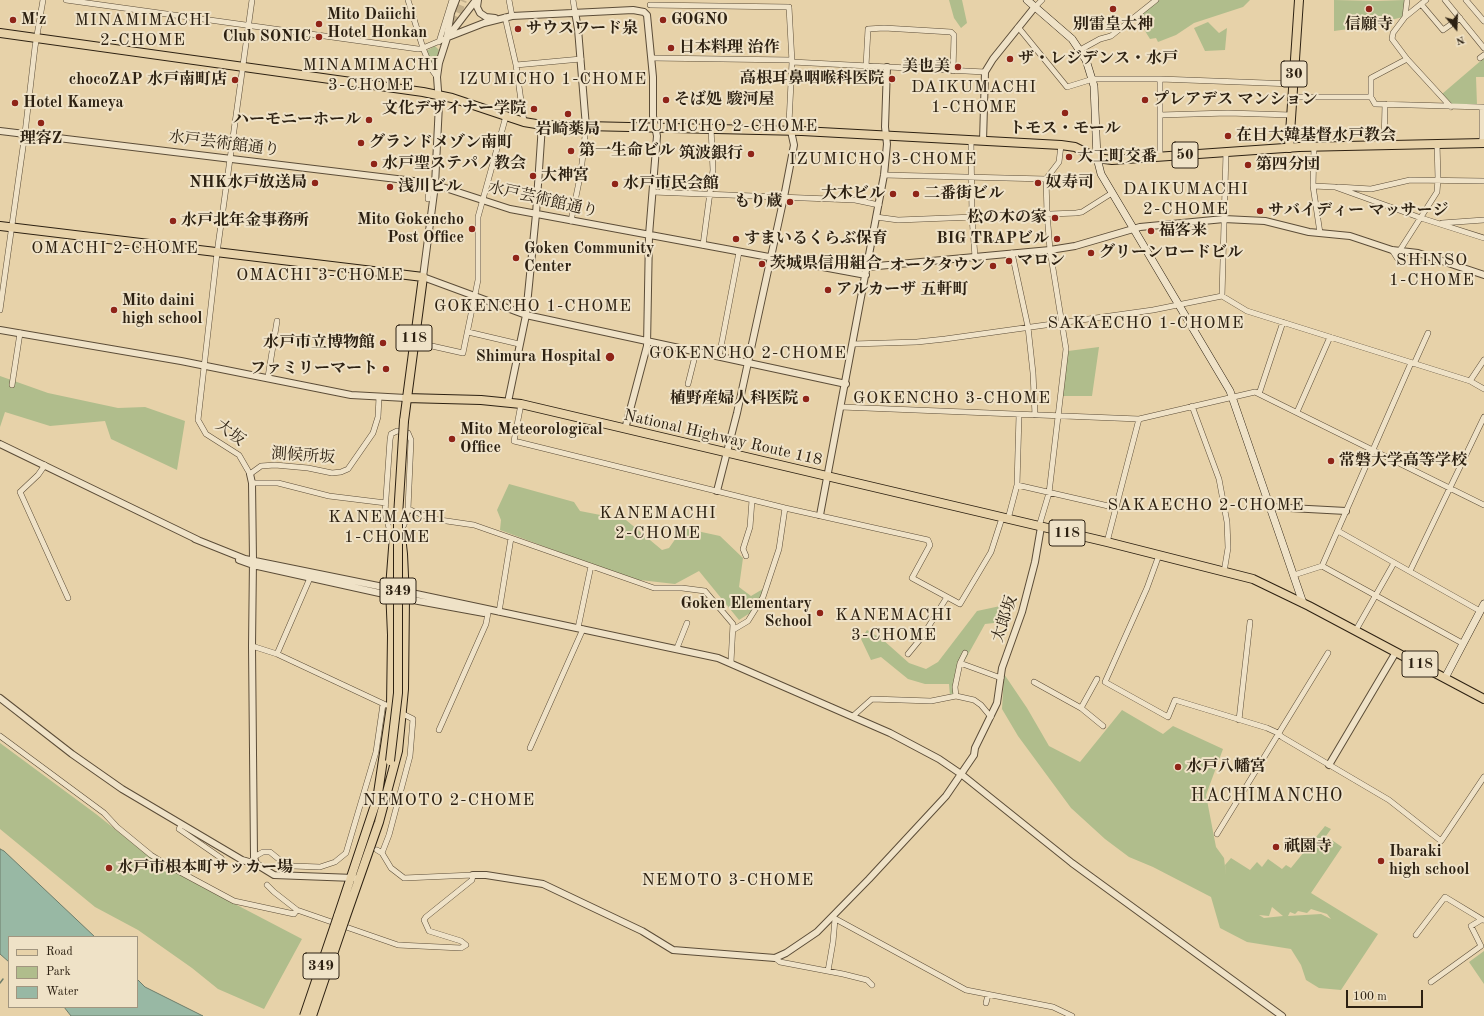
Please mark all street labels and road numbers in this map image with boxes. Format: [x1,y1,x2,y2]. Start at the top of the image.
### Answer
road number: 30 [1281,61,1307,87]
street label: 水戸芸術館通り [167,128,281,160]
road number: 50 [1172,142,1198,168]
street label: 水戸芸術館通り [486,178,600,222]
road number: 118 [396,325,432,351]
street label: National Highway Route 118 [622,406,824,470]
street label: 大坂 [211,416,249,450]
street label: 測候所坂 [270,444,336,468]
road number: 118 [1049,520,1085,546]
road number: 349 [380,578,416,604]
street label: 太郎坂 [988,593,1022,645]
road number: 118 [1402,651,1438,677]
road number: 349 [303,953,339,979]

